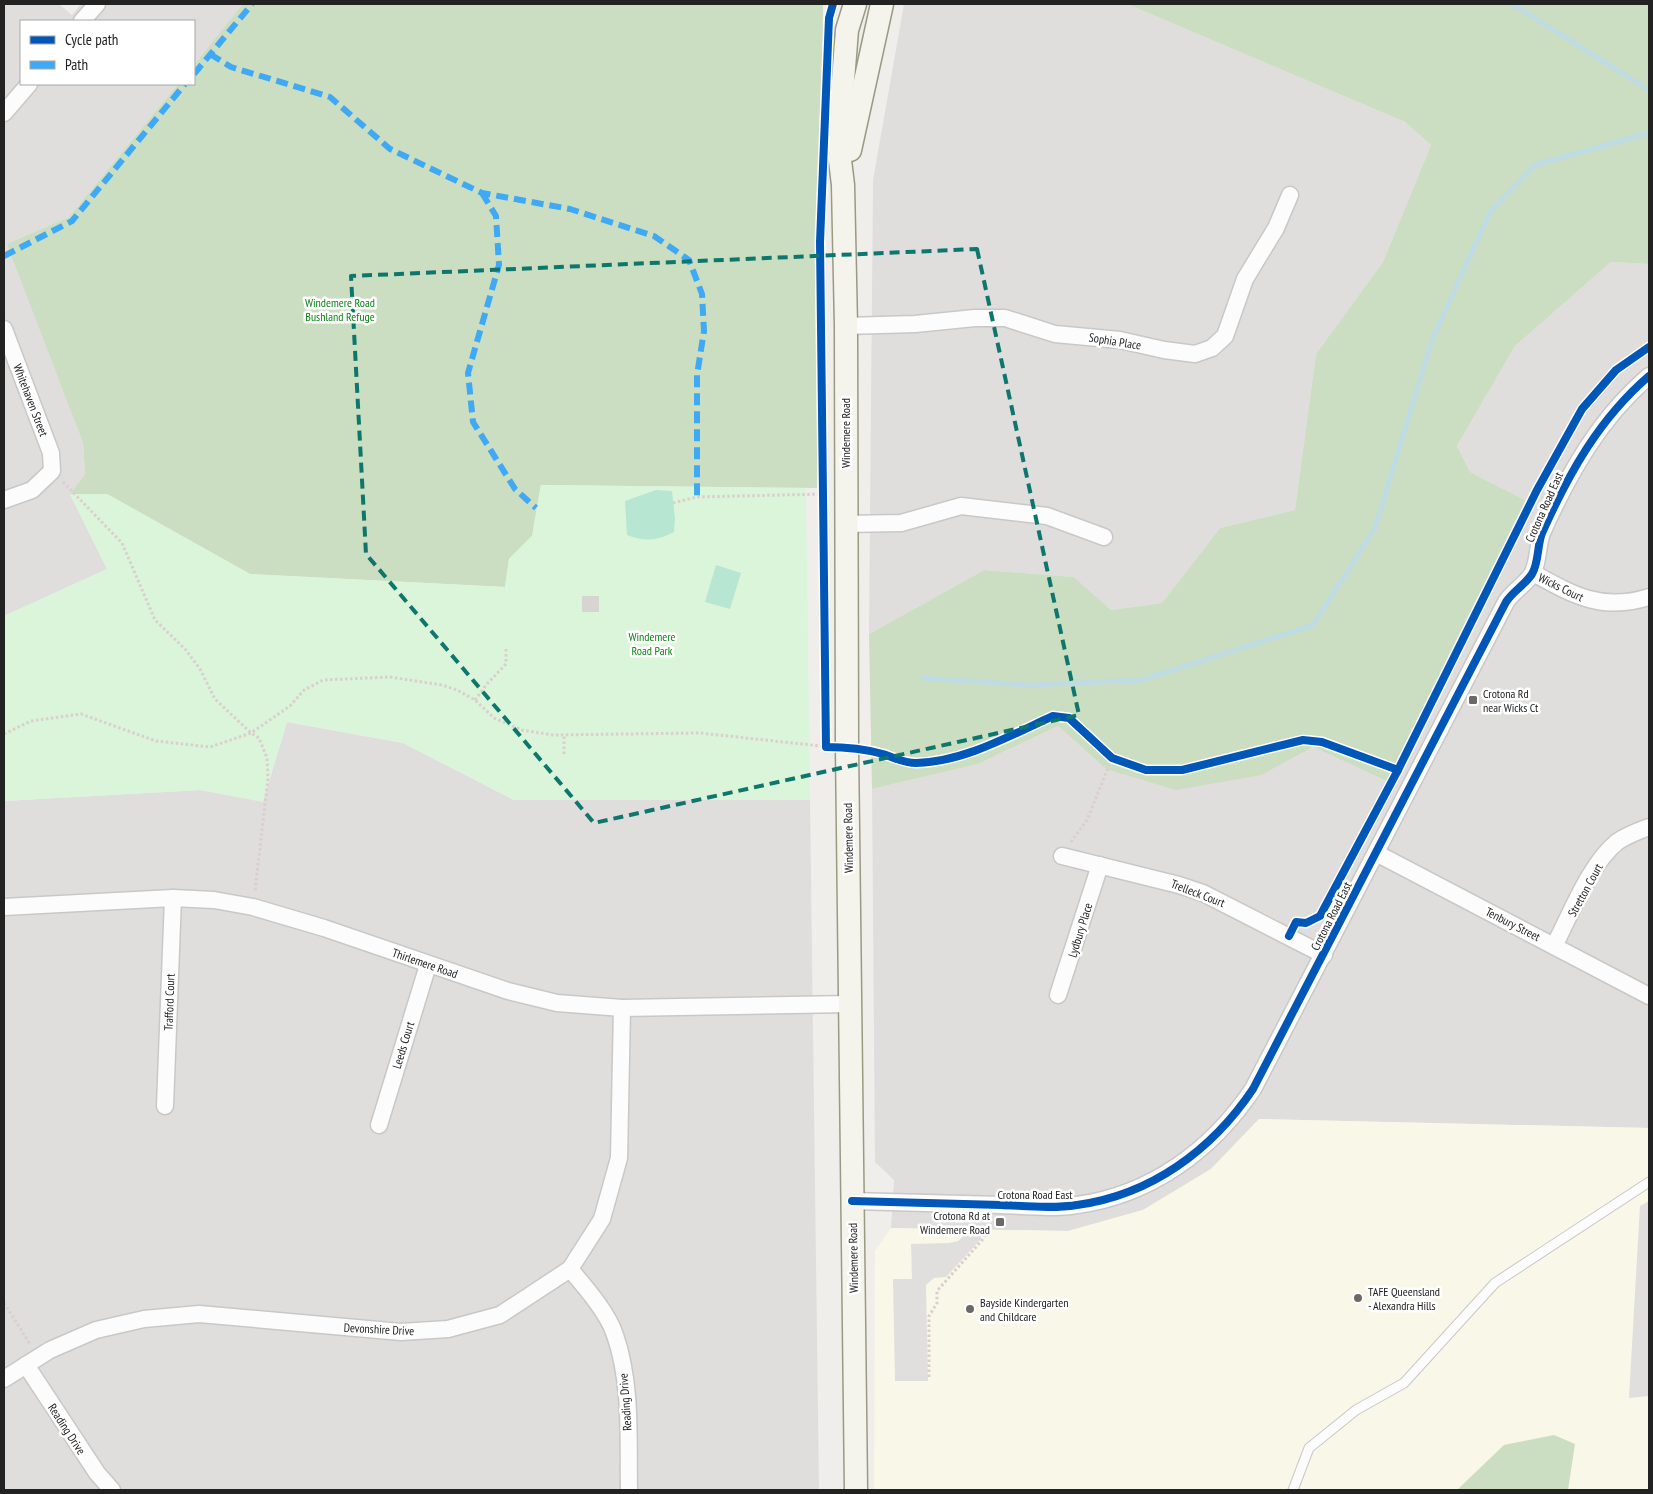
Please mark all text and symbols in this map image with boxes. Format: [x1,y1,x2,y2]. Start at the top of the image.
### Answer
legend [20,20,195,85]
text: Cycle path [65,30,118,49]
text: Path [65,55,88,74]
park label: Windemere Road Bushland Refuge [305,295,375,324]
street label: Sophia Place [1088,329,1142,353]
street label: Whitehaven Street [10,362,52,439]
street label: Windemere Road [838,398,853,468]
street label: Crotona Road East [1522,469,1566,544]
street label: Wicks Court [1536,570,1587,605]
park label: Windemere Road Park [628,629,676,658]
place label: Crotona Rd near Wicks Ct [1483,686,1539,715]
marker: Crotona Rd near Wicks Ct [1467,694,1479,706]
street label: Windemere Road [840,803,856,873]
street label: Stretton Court [1564,860,1606,919]
street label: Trelleck Court [1169,876,1228,910]
street label: Crotona Road East [1307,879,1355,953]
street label: Lydbury Place [1065,901,1095,959]
street label: Tenbury Street [1483,904,1544,945]
street label: Thirlemere Road [390,945,460,981]
street label: Trafford Court [161,972,178,1031]
street label: Leeds Court [389,1019,417,1070]
street label: Crotona Road East [997,1187,1073,1202]
place label: Crotona Rd at Windemere Road [920,1208,991,1237]
marker: Crotona Rd at Windemere Road [994,1216,1006,1228]
street label: Windemere Road [845,1223,861,1293]
place label: TAFE Queensland - Alexandra Hills [1368,1284,1440,1313]
marker: TAFE Queensland - Alexandra Hills [1352,1292,1364,1304]
place label: Bayside Kindergarten and Childcare [980,1295,1069,1324]
marker: Bayside Kindergarten and Childcare [964,1303,976,1315]
street label: Devonshire Drive [343,1320,415,1338]
street label: Reading Drive [616,1373,634,1431]
street label: Reading Drive [45,1401,89,1457]

